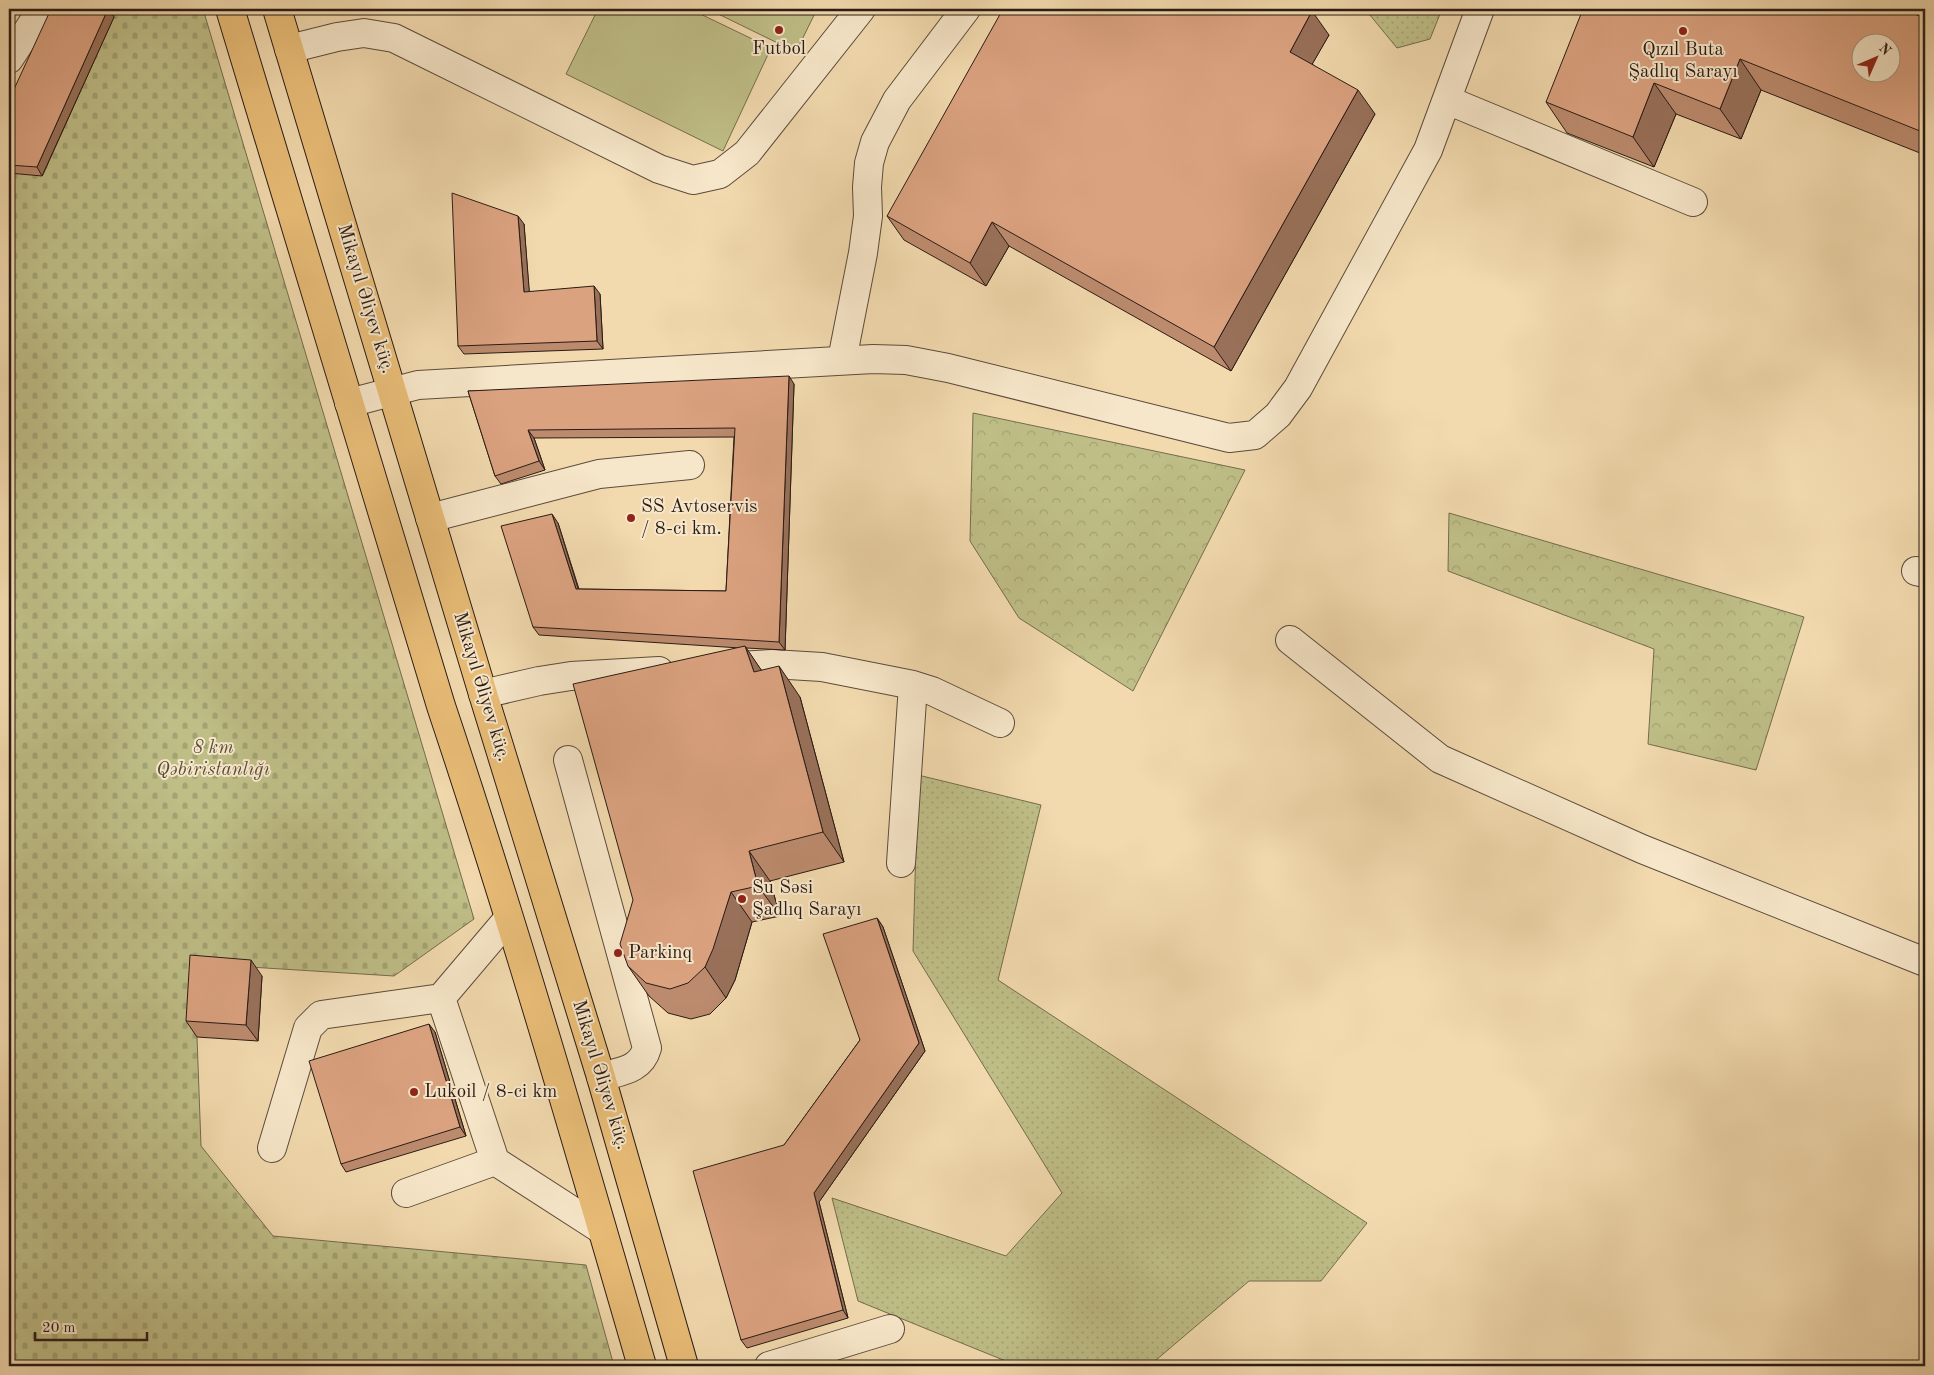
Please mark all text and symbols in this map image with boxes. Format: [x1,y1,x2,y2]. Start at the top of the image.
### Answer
marker: Futbol [773,24,785,36]
marker: Qızıl Buta Şadlıq Sarayı [1677,25,1689,37]
north arrow [1852,32,1902,82]
place label: Futbol [752,40,806,59]
place label: Qızıl Buta Şadlıq Sarayı [1628,41,1738,82]
text: N [1876,41,1893,58]
street label: Mikayıl Əliyev küç. [333,222,397,376]
place label: SS Avtoservis / 8-ci km. [641,498,758,539]
marker: SS Avtoservis / 8-ci km. [625,512,637,524]
street label: Mikayıl Əliyev küç. [449,610,513,764]
park label: 8 km Qəbiristanlığı [156,739,270,780]
place label: Su Səsi Şadlıq Sarayı [752,879,861,920]
marker: Su Səsi Şadlıq Sarayı [736,893,748,905]
place label: Parkinq [628,944,693,963]
marker: Parkinq [612,947,624,959]
street label: Mikayıl Əliyev küç. [568,998,632,1152]
place label: Lukoil / 8-ci km [424,1083,557,1102]
marker: Lukoil / 8-ci km [408,1086,420,1098]
scale bar [35,1310,148,1342]
text: 20 m [42,1321,76,1336]

